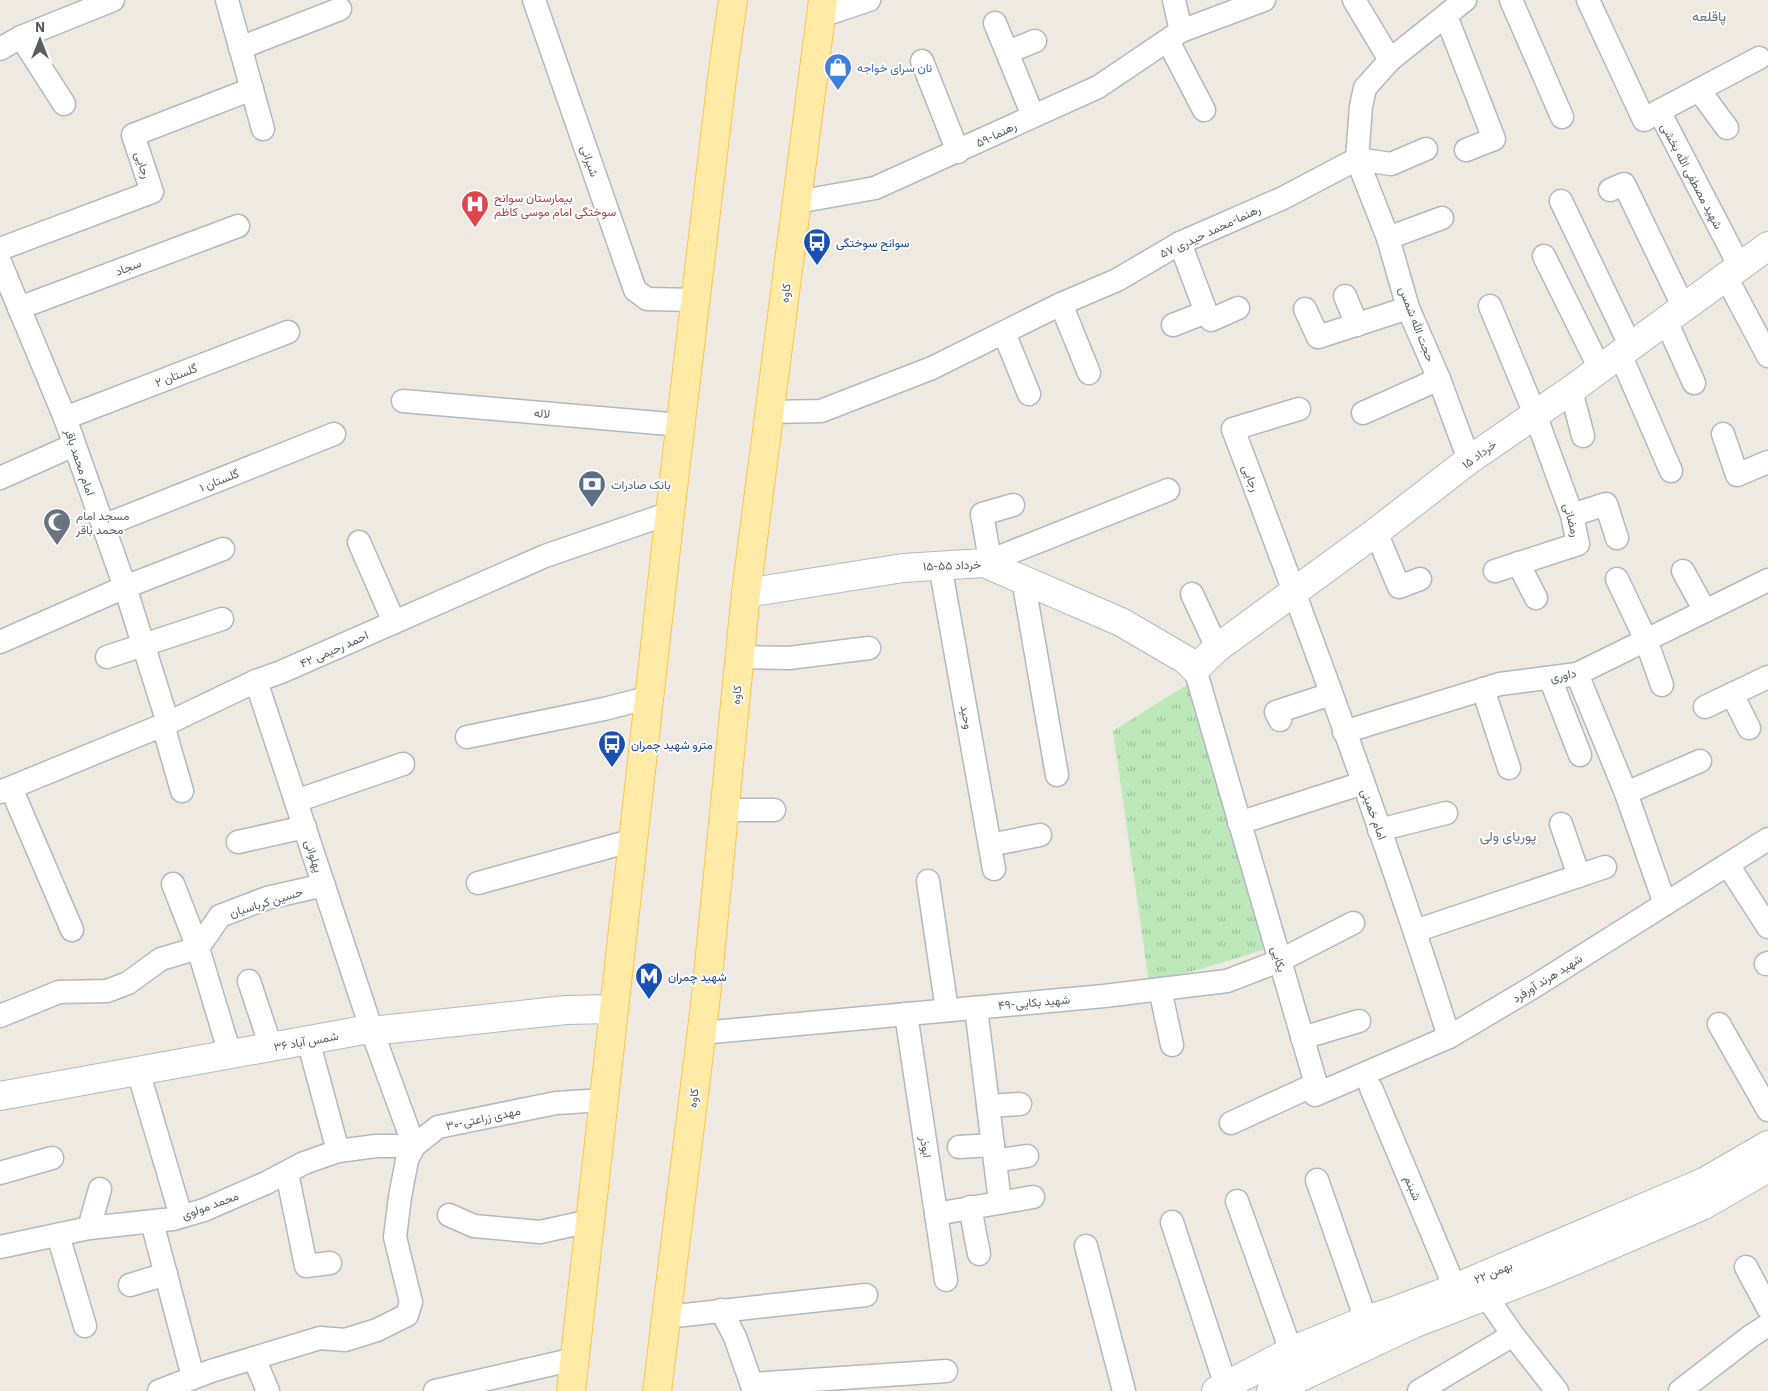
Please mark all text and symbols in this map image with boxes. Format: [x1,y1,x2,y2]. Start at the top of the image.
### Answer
district label: پاقلعه [1692,7,1726,26]
north arrow [15,15,65,65]
text: N [35,18,45,36]
shop icon: نان سرای خواجه [823,52,853,91]
place label: نان سرای خواجه [857,60,932,76]
street label: ۵۹-رهنما [973,118,1019,151]
street label: شهید مصطفی الله بخشی [1657,120,1726,232]
street label: شیرانی [577,143,602,179]
street label: رجایی [131,150,154,181]
hospital icon: بیمارستان سوانح سوختگی امام موسی کاظم [460,189,490,228]
place label: بیمارستان سوانح سوختگی امام موسی کاظم [494,190,616,220]
street label: ۵۷ رهنما-محمد حیدری [1157,201,1263,262]
bus stop icon: سوانح سوختگی [802,227,832,266]
place label: سوانح سوختگی [836,235,909,252]
street label: سجاد [113,255,143,279]
street label: کاوه [776,282,795,304]
street label: حجت الله شمس [1395,284,1438,364]
street label: گلستان ۲ [153,360,199,390]
street label: لاله [533,405,551,421]
street label: امام محمد باقر [60,426,98,498]
street label: ۱۵ خرداد [1459,436,1500,472]
street label: رجایی [1238,462,1263,494]
street label: گلستان ۱ [197,465,241,495]
bank icon: بانک صادرات [577,469,607,508]
place label: بانک صادرات [611,477,671,493]
street label: رمضانی [1559,502,1584,539]
mosque icon: مسجد امام محمد باقر [42,507,72,546]
place label: مسجد امام محمد باقر [75,508,129,538]
street label: ۱۵-۵۵ خرداد [923,556,981,575]
street label: ۴۲ احمد رحیمی [297,627,371,672]
street label: داوری [1549,665,1578,686]
street label: کاوه [728,685,745,706]
street label: وحید [957,704,976,730]
bus stop icon: مترو شهید چمران [597,729,627,768]
place label: مترو شهید چمران [631,737,713,753]
street label: امام خمینی [1357,786,1390,842]
district label: پوریای ولی [1480,827,1536,846]
street label: پهلوانی [301,838,326,875]
street label: حسین کرباسیان [228,884,305,921]
street label: یکایی [1267,944,1290,974]
street label: شهید هرند آورفرد [1509,950,1585,1006]
metro station icon: شهید چمران [634,961,664,1000]
place label: شهید چمران [668,969,727,985]
street label: ۴۹-شهید بکایی [997,991,1071,1014]
street label: شمس آباد ۳۶ [272,1028,340,1055]
street label: کاوه [684,1087,703,1109]
street label: ۳۰-مهدی زراعتی [444,1103,522,1134]
street label: ابوذر [916,1134,935,1159]
street label: شبنم [1400,1173,1425,1203]
street label: محمد مولوی [179,1188,241,1223]
street label: ۲۲ بهمن [1471,1257,1515,1288]

